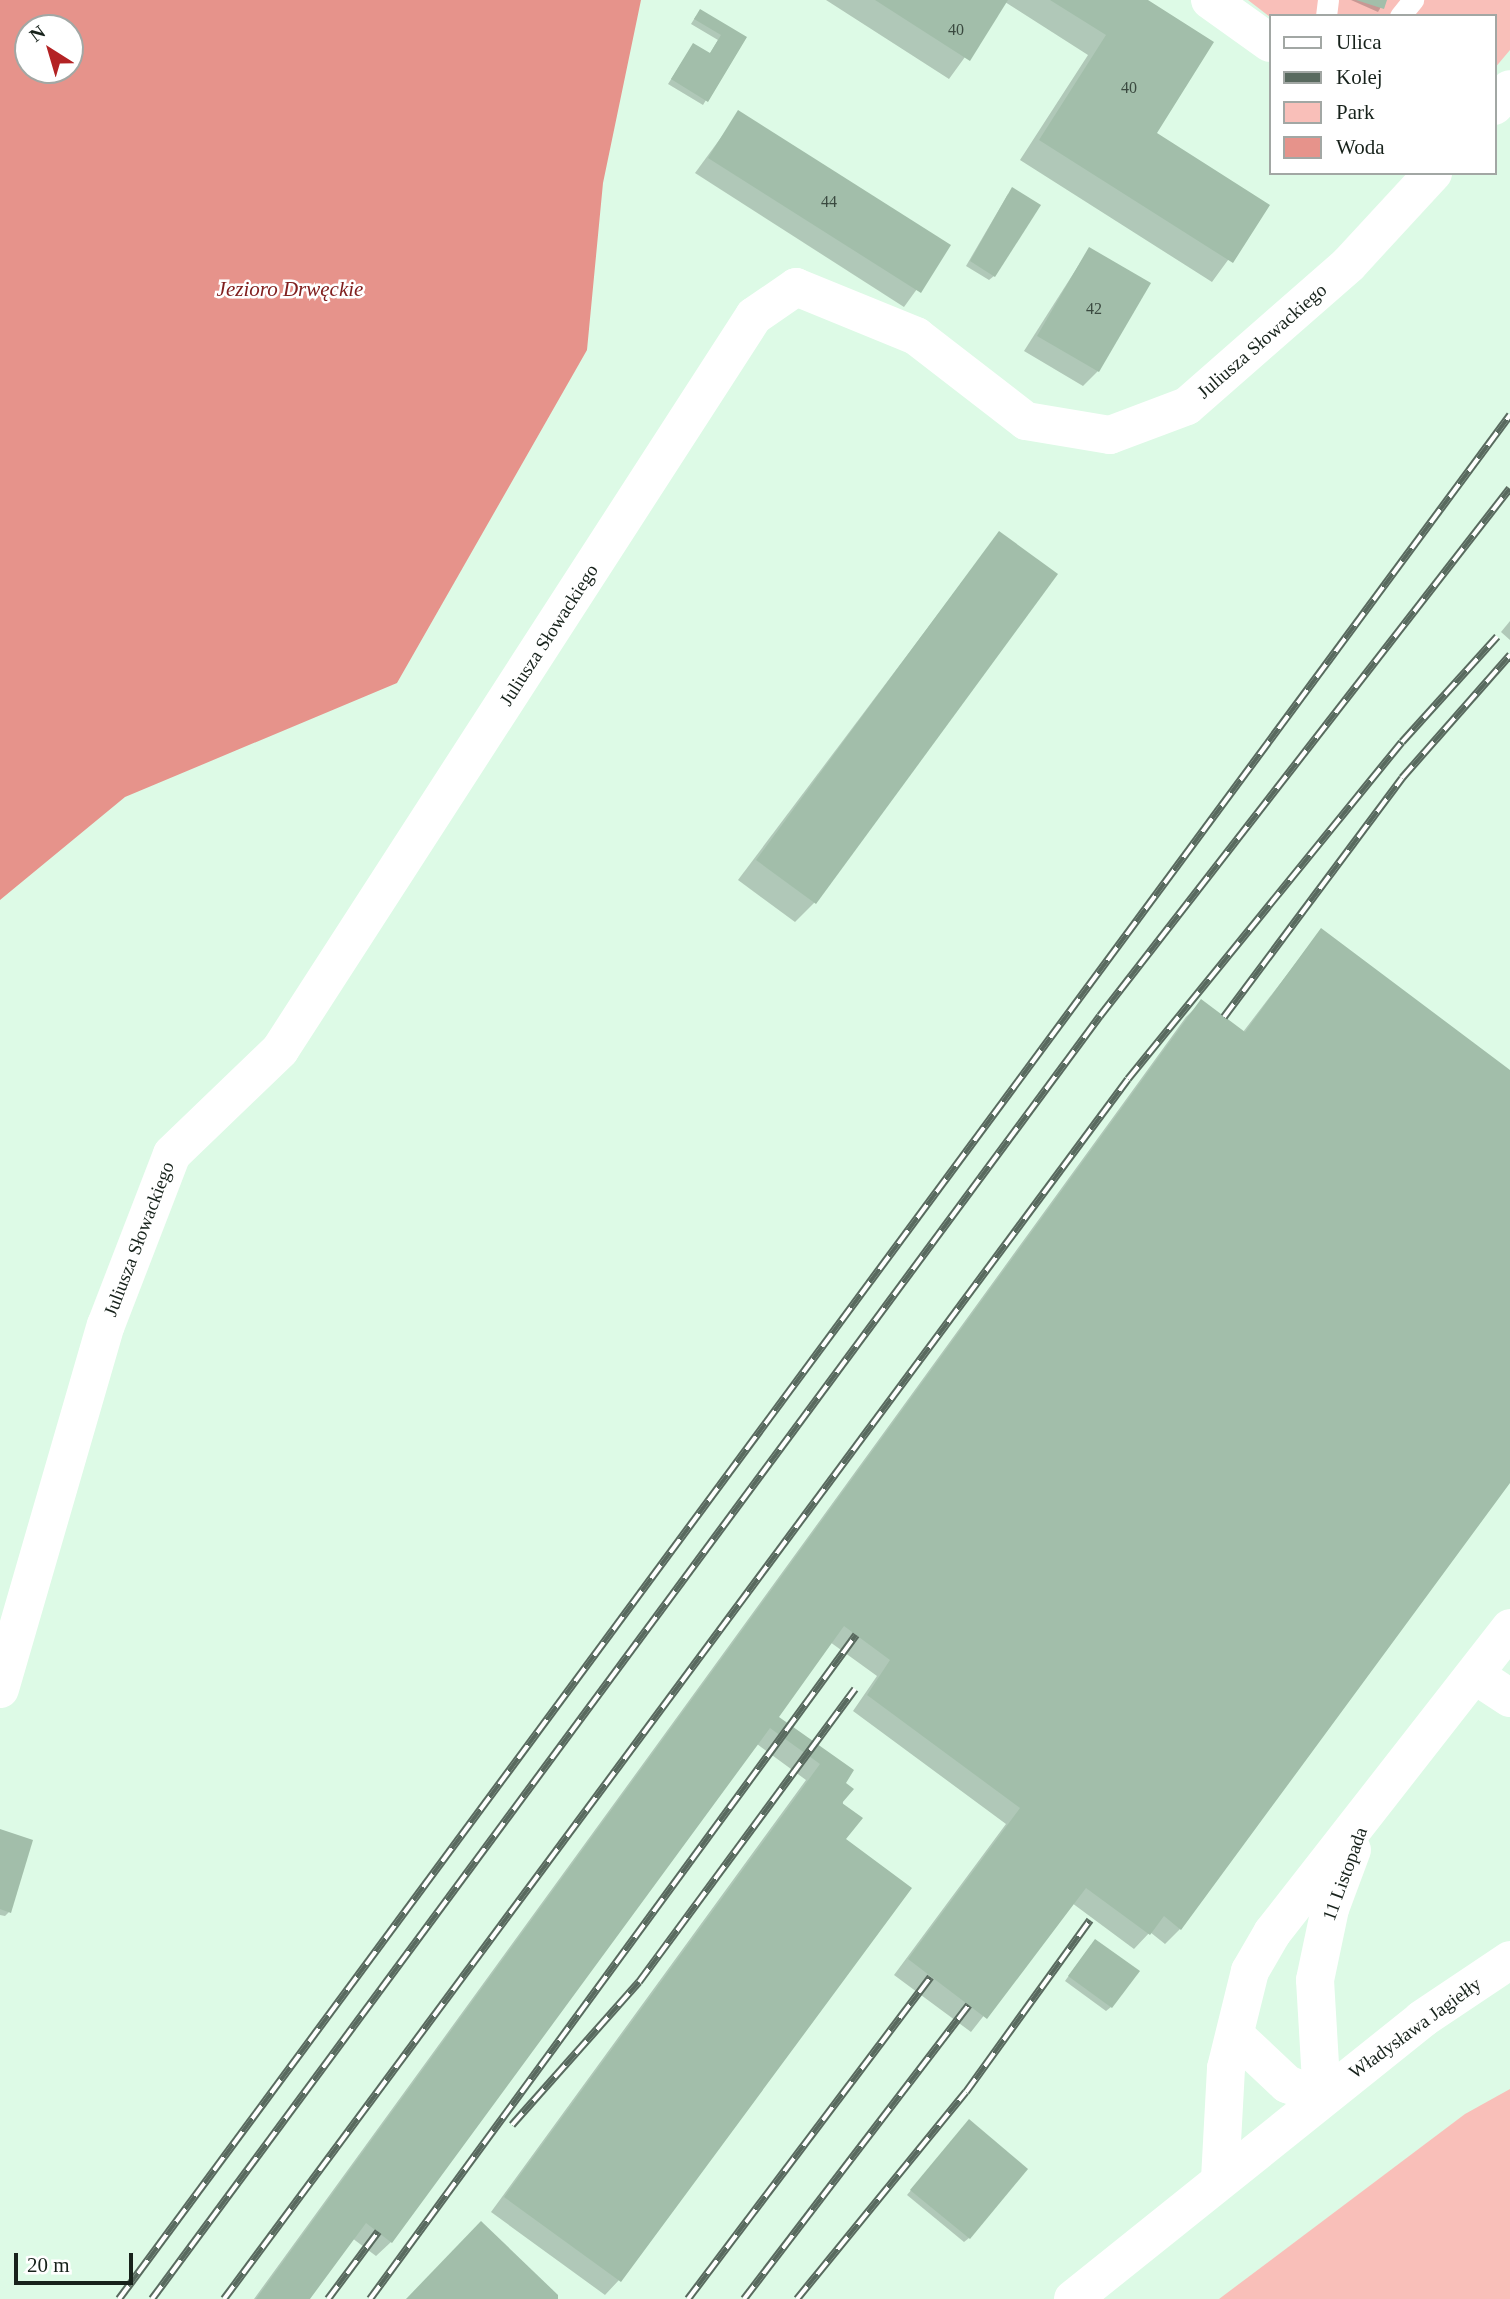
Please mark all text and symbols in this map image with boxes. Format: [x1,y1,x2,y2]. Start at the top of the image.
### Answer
north arrow [14,14,84,84]
legend [1268,14,1496,175]
house number: 40 [948,20,964,40]
text: N [25,21,49,46]
text: Ulica [1336,30,1381,54]
text: Kolej [1336,65,1383,89]
house number: 40 [1121,78,1137,98]
text: Park [1336,100,1375,124]
text: Woda [1336,135,1384,159]
house number: 44 [821,192,837,212]
water label: Jezioro Drwęckie [217,276,363,302]
street label: Juliusza Słowackiego [1193,279,1331,403]
house number: 42 [1086,299,1102,319]
street label: Juliusza Słowackiego [495,560,603,710]
street label: Juliusza Słowackiego [99,1158,179,1320]
street label: 11 Listopada [1318,1824,1372,1924]
street label: Władysława Jagiełły [1344,1972,1486,2084]
scale bar [18,2240,136,2284]
text: 20 m [27,2253,70,2277]

